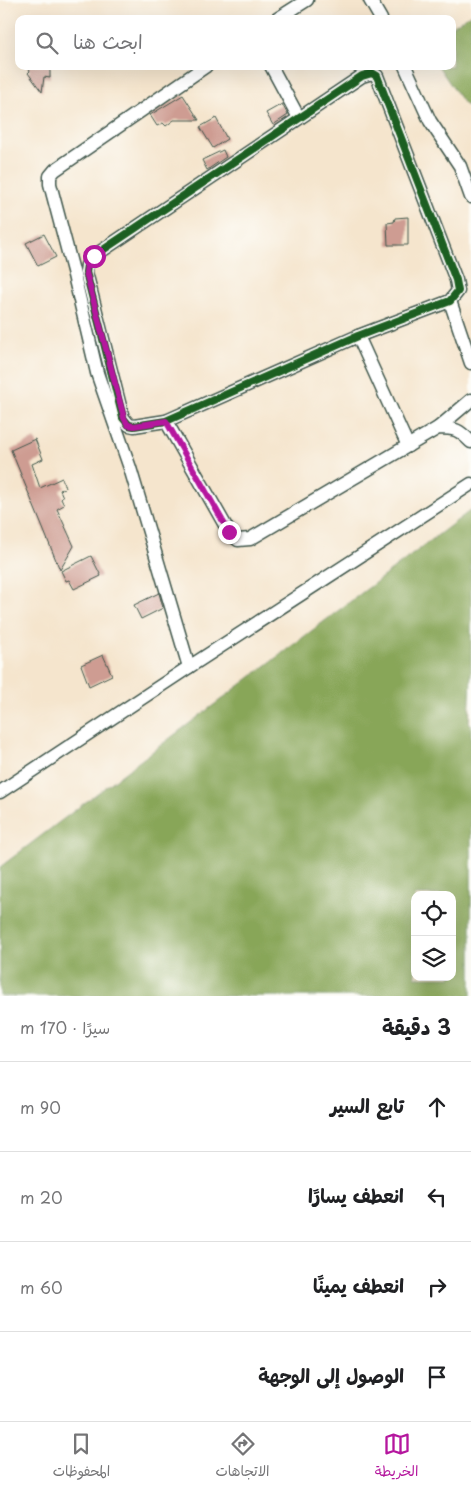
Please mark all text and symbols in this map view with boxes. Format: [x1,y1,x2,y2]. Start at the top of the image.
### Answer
search box [15,15,456,70]
text: ابحث هنا [73,27,143,55]
icon: search [33,29,61,57]
route start [83,245,106,268]
route end [218,521,241,544]
map controls [411,891,456,981]
button: locate [411,891,456,936]
button: layers [411,936,456,981]
text: 3 دقيقة [382,1010,451,1042]
text: سيرًا · 170 m [20,1015,110,1039]
text: تابع السير [330,1091,404,1119]
icon: ahead [423,1093,451,1121]
text: 90 m [20,1095,61,1119]
text: انعطف يسارًا [308,1181,404,1209]
icon: left [423,1183,451,1211]
text: 20 m [20,1185,63,1209]
text: انعطف يمينًا [313,1271,404,1299]
icon: right [423,1273,451,1301]
text: 60 m [20,1275,63,1299]
text: الوصول إلى الوجهة [258,1361,404,1389]
icon: arrive [423,1363,451,1391]
tab: المحفوظات [53,1430,110,1484]
tab: الاتجاهات [215,1430,270,1484]
tab: الخريطة [375,1430,418,1484]

